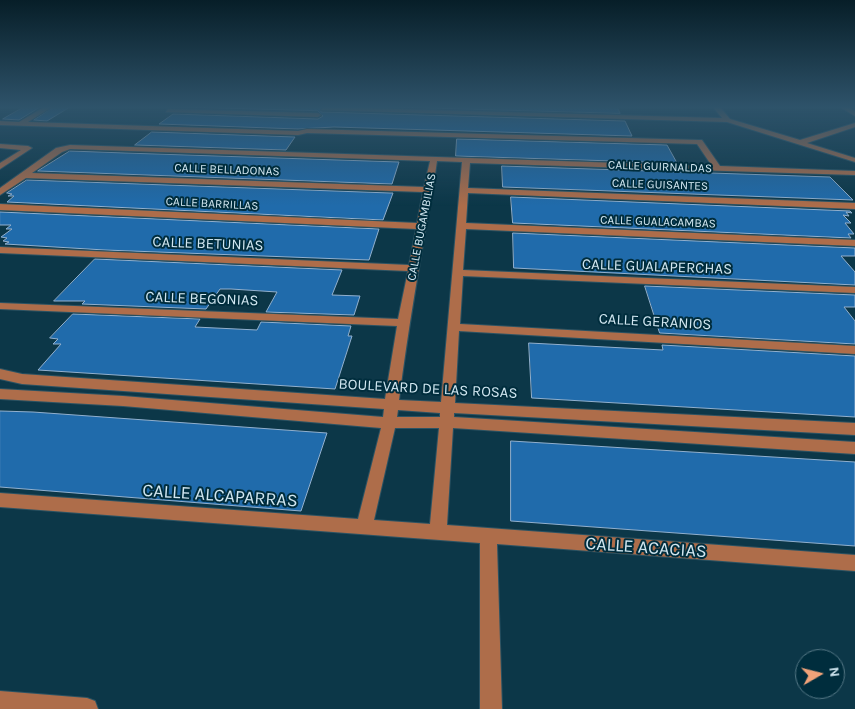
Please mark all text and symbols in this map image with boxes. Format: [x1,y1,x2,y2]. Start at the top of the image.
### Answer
street label: CALLE GUIRNALDAS [608,158,712,176]
street label: CALLE BELLADONAS [174,161,280,179]
street label: CALLE BUGAMBILIAS [405,172,439,282]
street label: CALLE GUISANTES [612,176,708,194]
street label: CALLE BARRILLAS [165,194,259,214]
street label: CALLE GUALACAMBAS [600,213,716,231]
street label: CALLE BETUNIAS [152,233,264,255]
street label: CALLE GUALAPERCHAS [582,255,732,279]
street label: CALLE BEGONIAS [145,288,259,310]
street label: CALLE GERANIOS [598,310,712,334]
street label: BOULEVARD DE LAS ROSAS [338,375,518,403]
street label: CALLE ALCAPARRAS [142,480,298,512]
street label: CALLE ACACIAS [585,533,707,563]
north arrow [795,649,845,699]
text: N [825,666,843,678]

